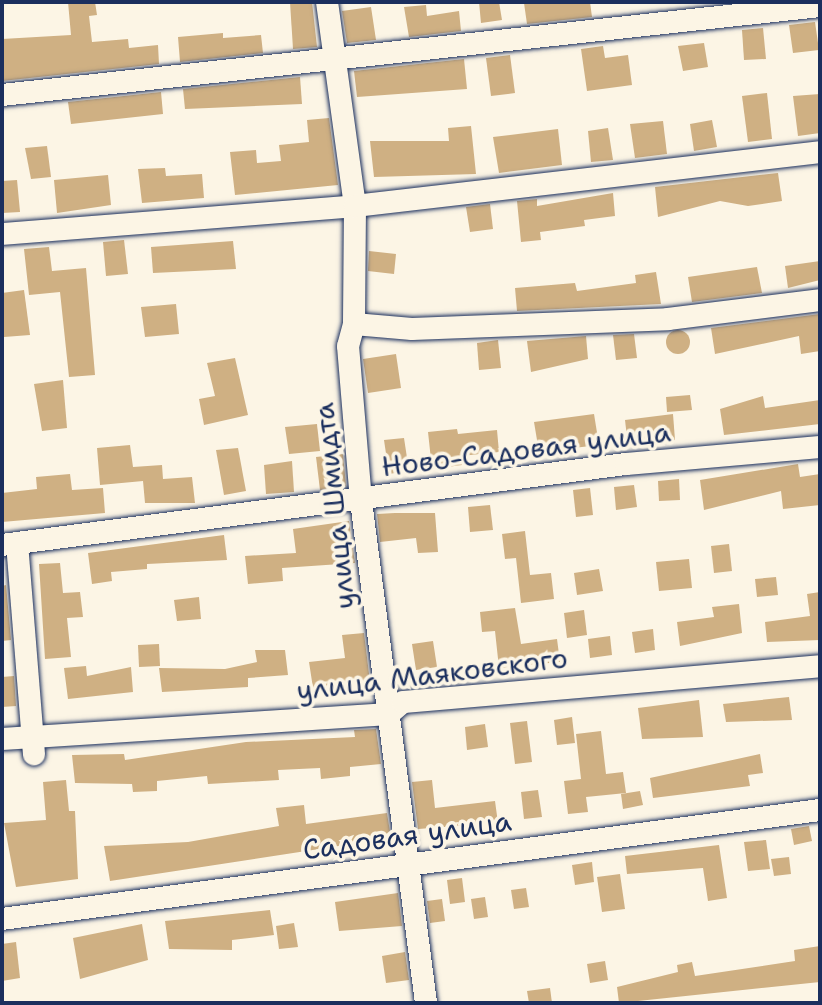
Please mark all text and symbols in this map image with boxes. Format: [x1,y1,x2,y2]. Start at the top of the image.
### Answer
street label: улица Шмидта [306,401,362,611]
street label: Ново-Садовая улица [379,415,673,483]
street label: улица Маяковского [294,641,570,707]
street label: Садовая улица [300,804,514,866]

